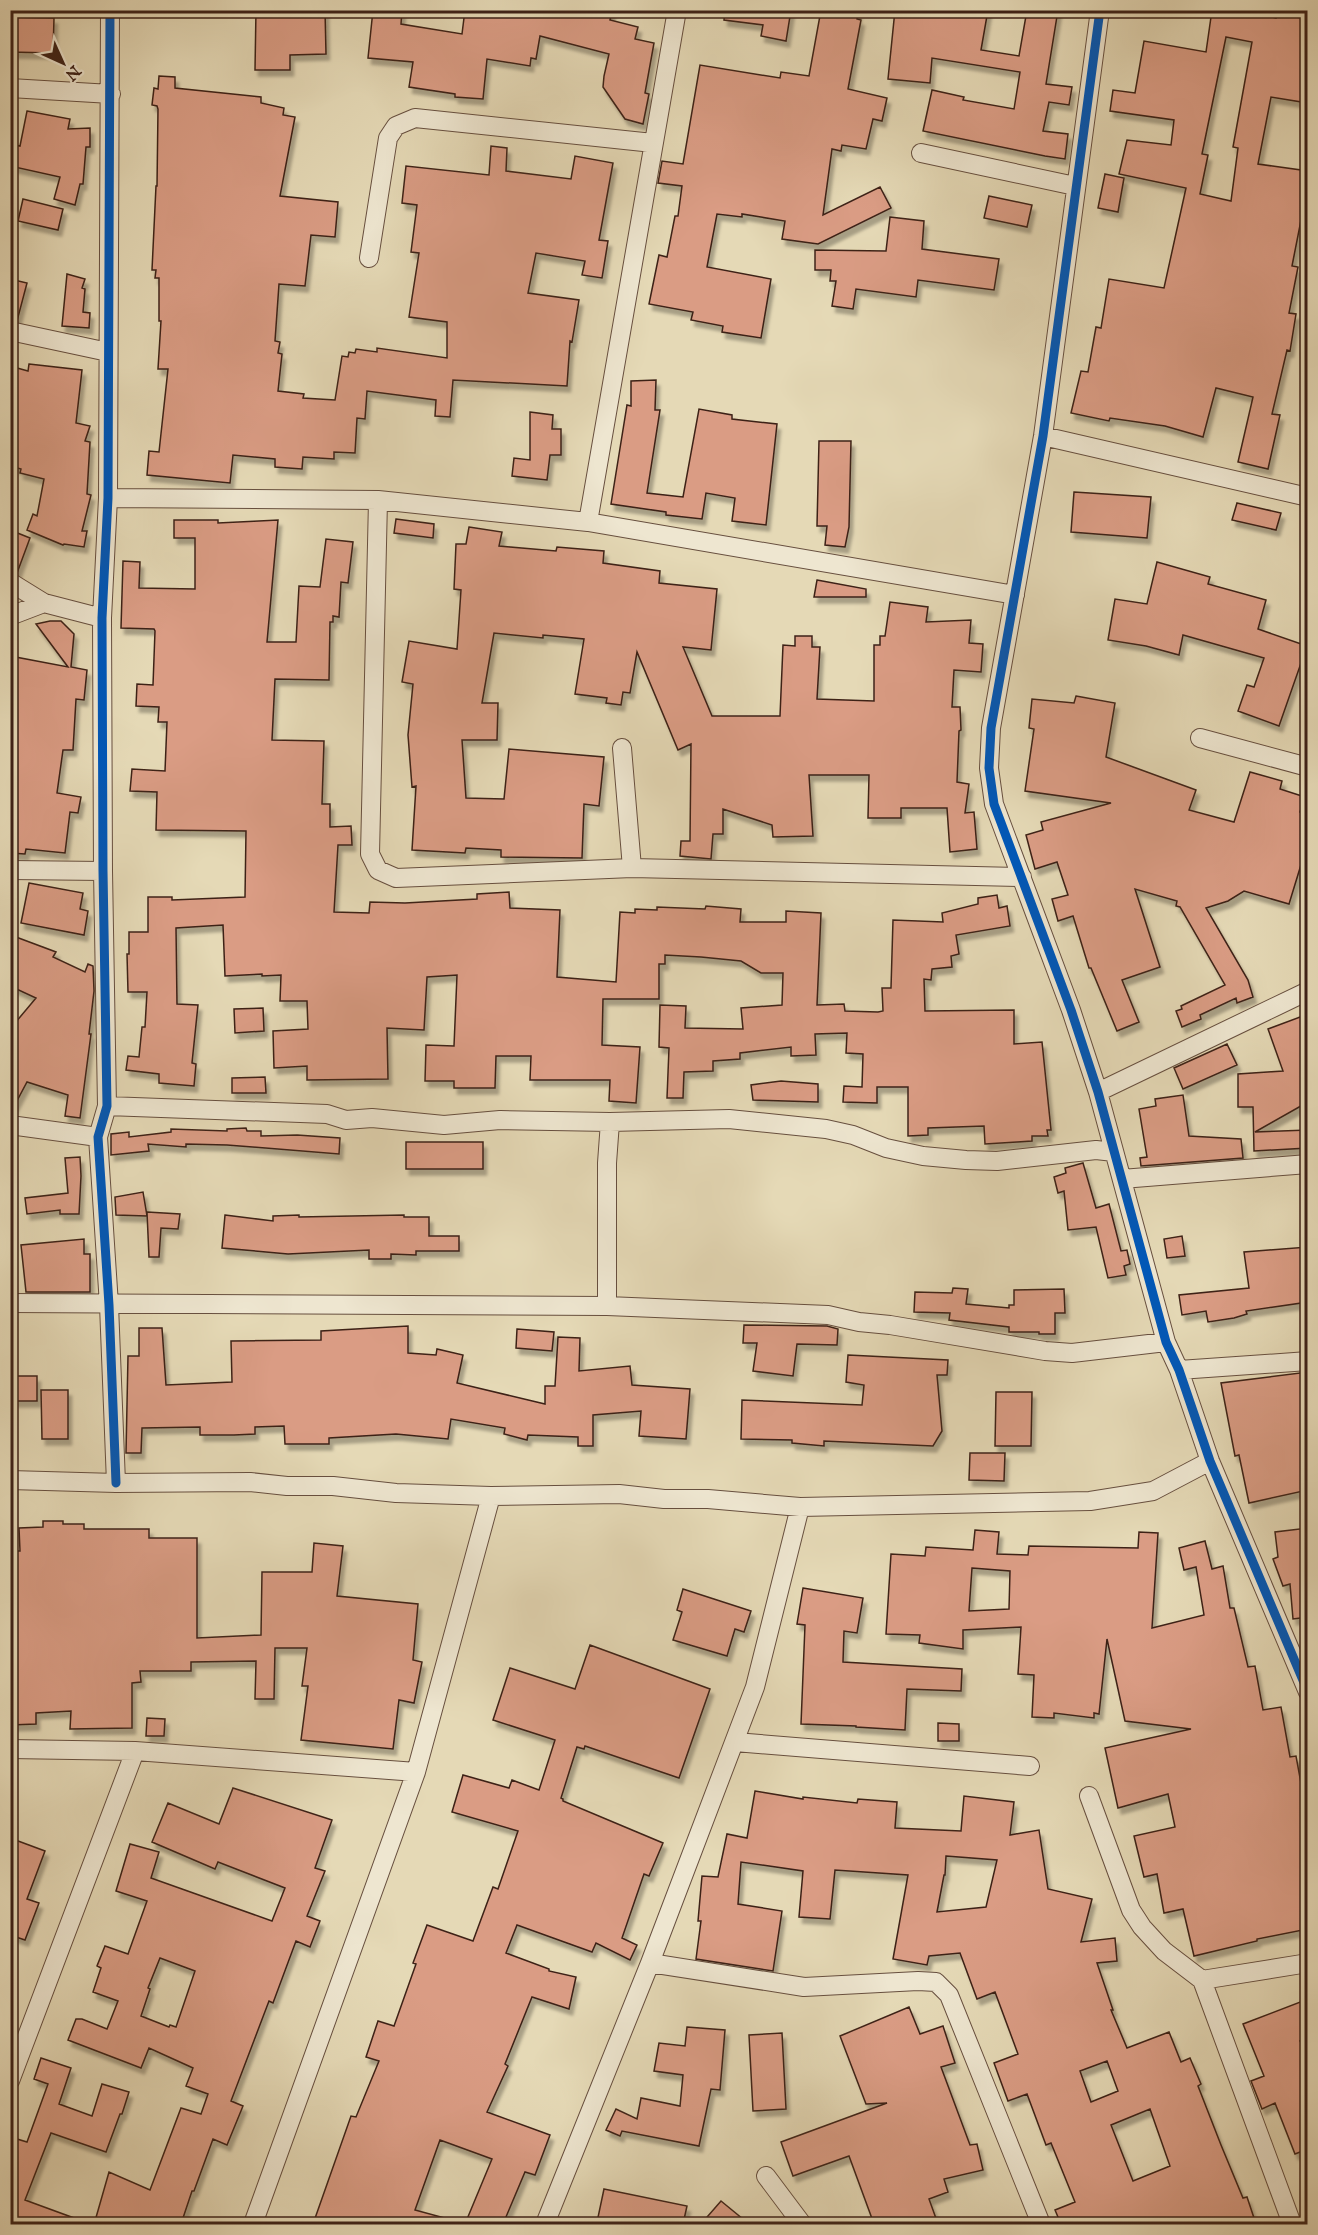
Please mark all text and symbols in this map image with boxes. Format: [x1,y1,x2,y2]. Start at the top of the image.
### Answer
north arrow [33,33,93,93]
text: N [60,60,85,84]

